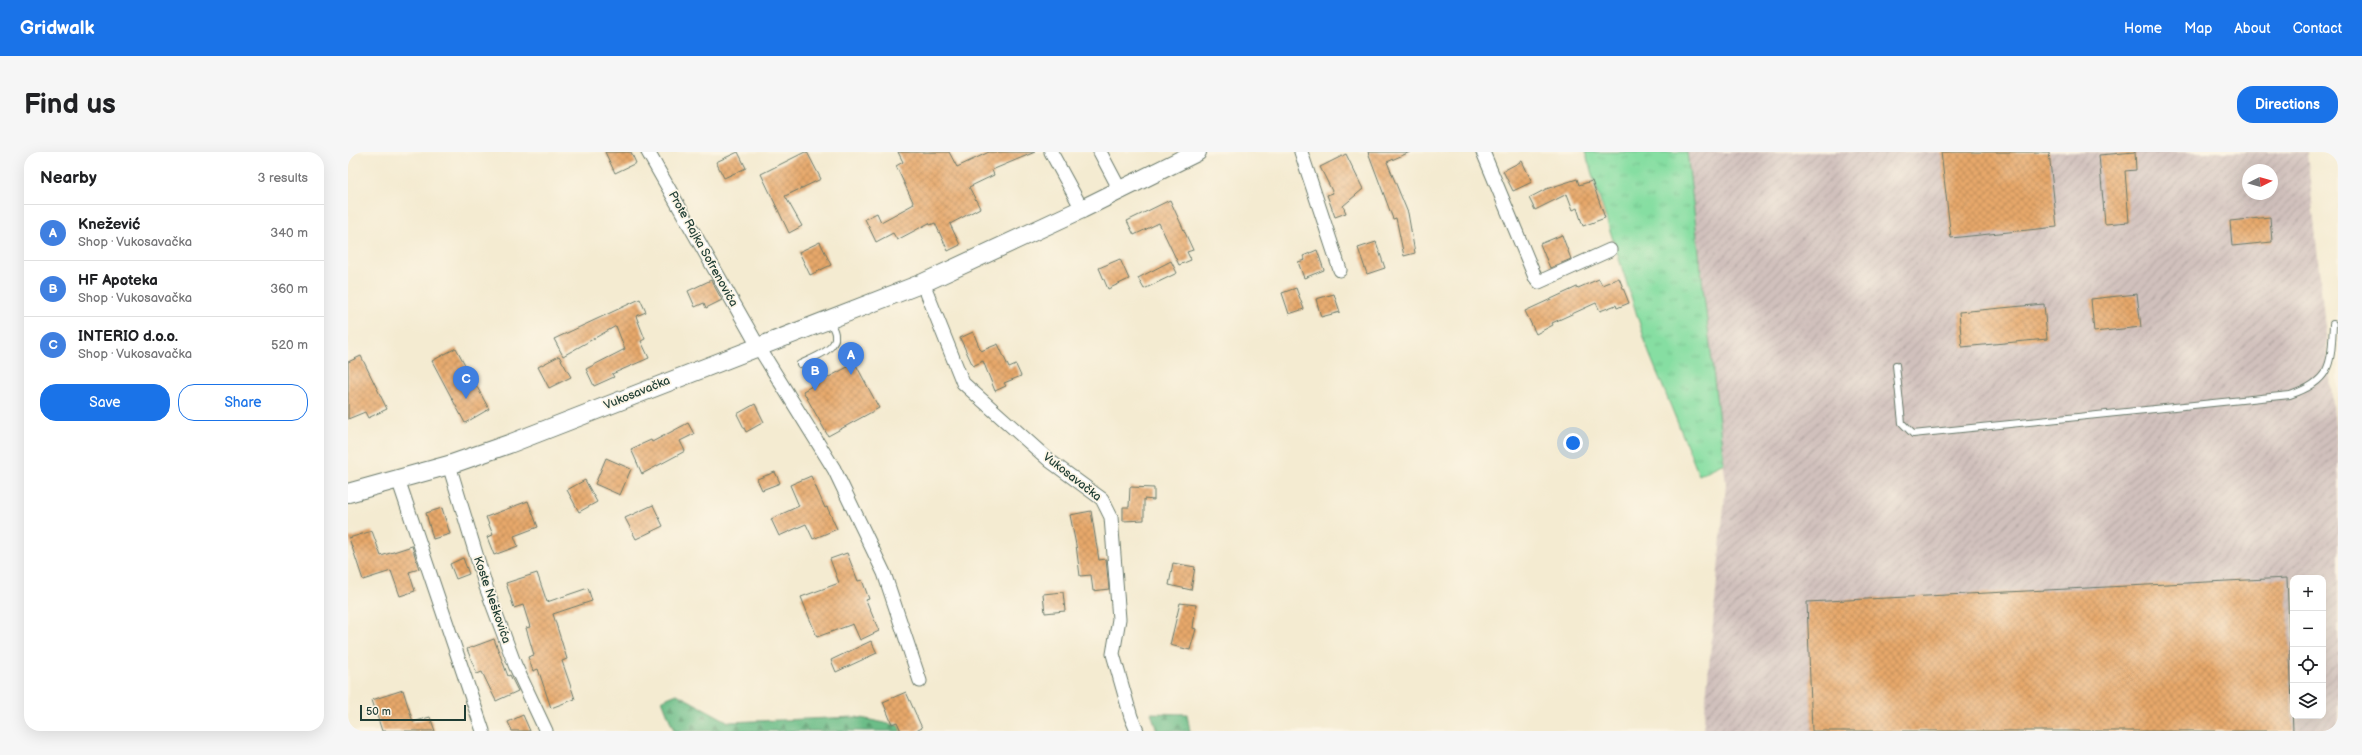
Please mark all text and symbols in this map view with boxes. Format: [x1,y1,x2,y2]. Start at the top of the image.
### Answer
text: Gridwalk [20,17,95,40]
text: Home [2124,20,2162,37]
text: Map [2184,20,2212,37]
text: About [2234,20,2271,37]
text: Contact [2293,20,2342,37]
button: Directions [2237,86,2338,123]
text: Find us [24,88,116,121]
north arrow [2242,164,2278,200]
text: Nearby [40,168,97,188]
text: 3 results [257,170,308,186]
street label: Prote Rajka Sofrenovića [665,189,741,310]
text: Knežević [78,215,140,234]
text: A [49,225,57,241]
text: 340 m [270,225,308,241]
text: Shop · Vukosavačka [78,234,192,250]
text: HF Apoteka [78,271,158,290]
text: B [48,281,58,297]
text: 360 m [270,281,308,297]
text: Shop · Vukosavačka [78,290,192,306]
text: INTERIO d.o.o. [78,327,178,346]
text: C [48,337,58,353]
text: 520 m [271,337,308,353]
pin: A [838,342,864,375]
text: Shop · Vukosavačka [78,346,192,362]
pin: B [802,358,828,391]
pin: C [453,366,479,399]
street label: Vukosavačka [602,373,673,413]
button: Save [40,384,170,421]
button: Share [178,384,308,421]
your location [1563,433,1583,453]
street label: Vukosavačka [1040,449,1104,505]
street label: Koste Neškovića [470,555,514,646]
map controls [2290,575,2326,719]
button: + [2290,575,2326,611]
button: − [2290,611,2326,647]
button: locate [2290,647,2326,683]
button: layers [2290,683,2326,719]
scale bar [360,703,466,722]
text: 50 m [366,705,391,718]

